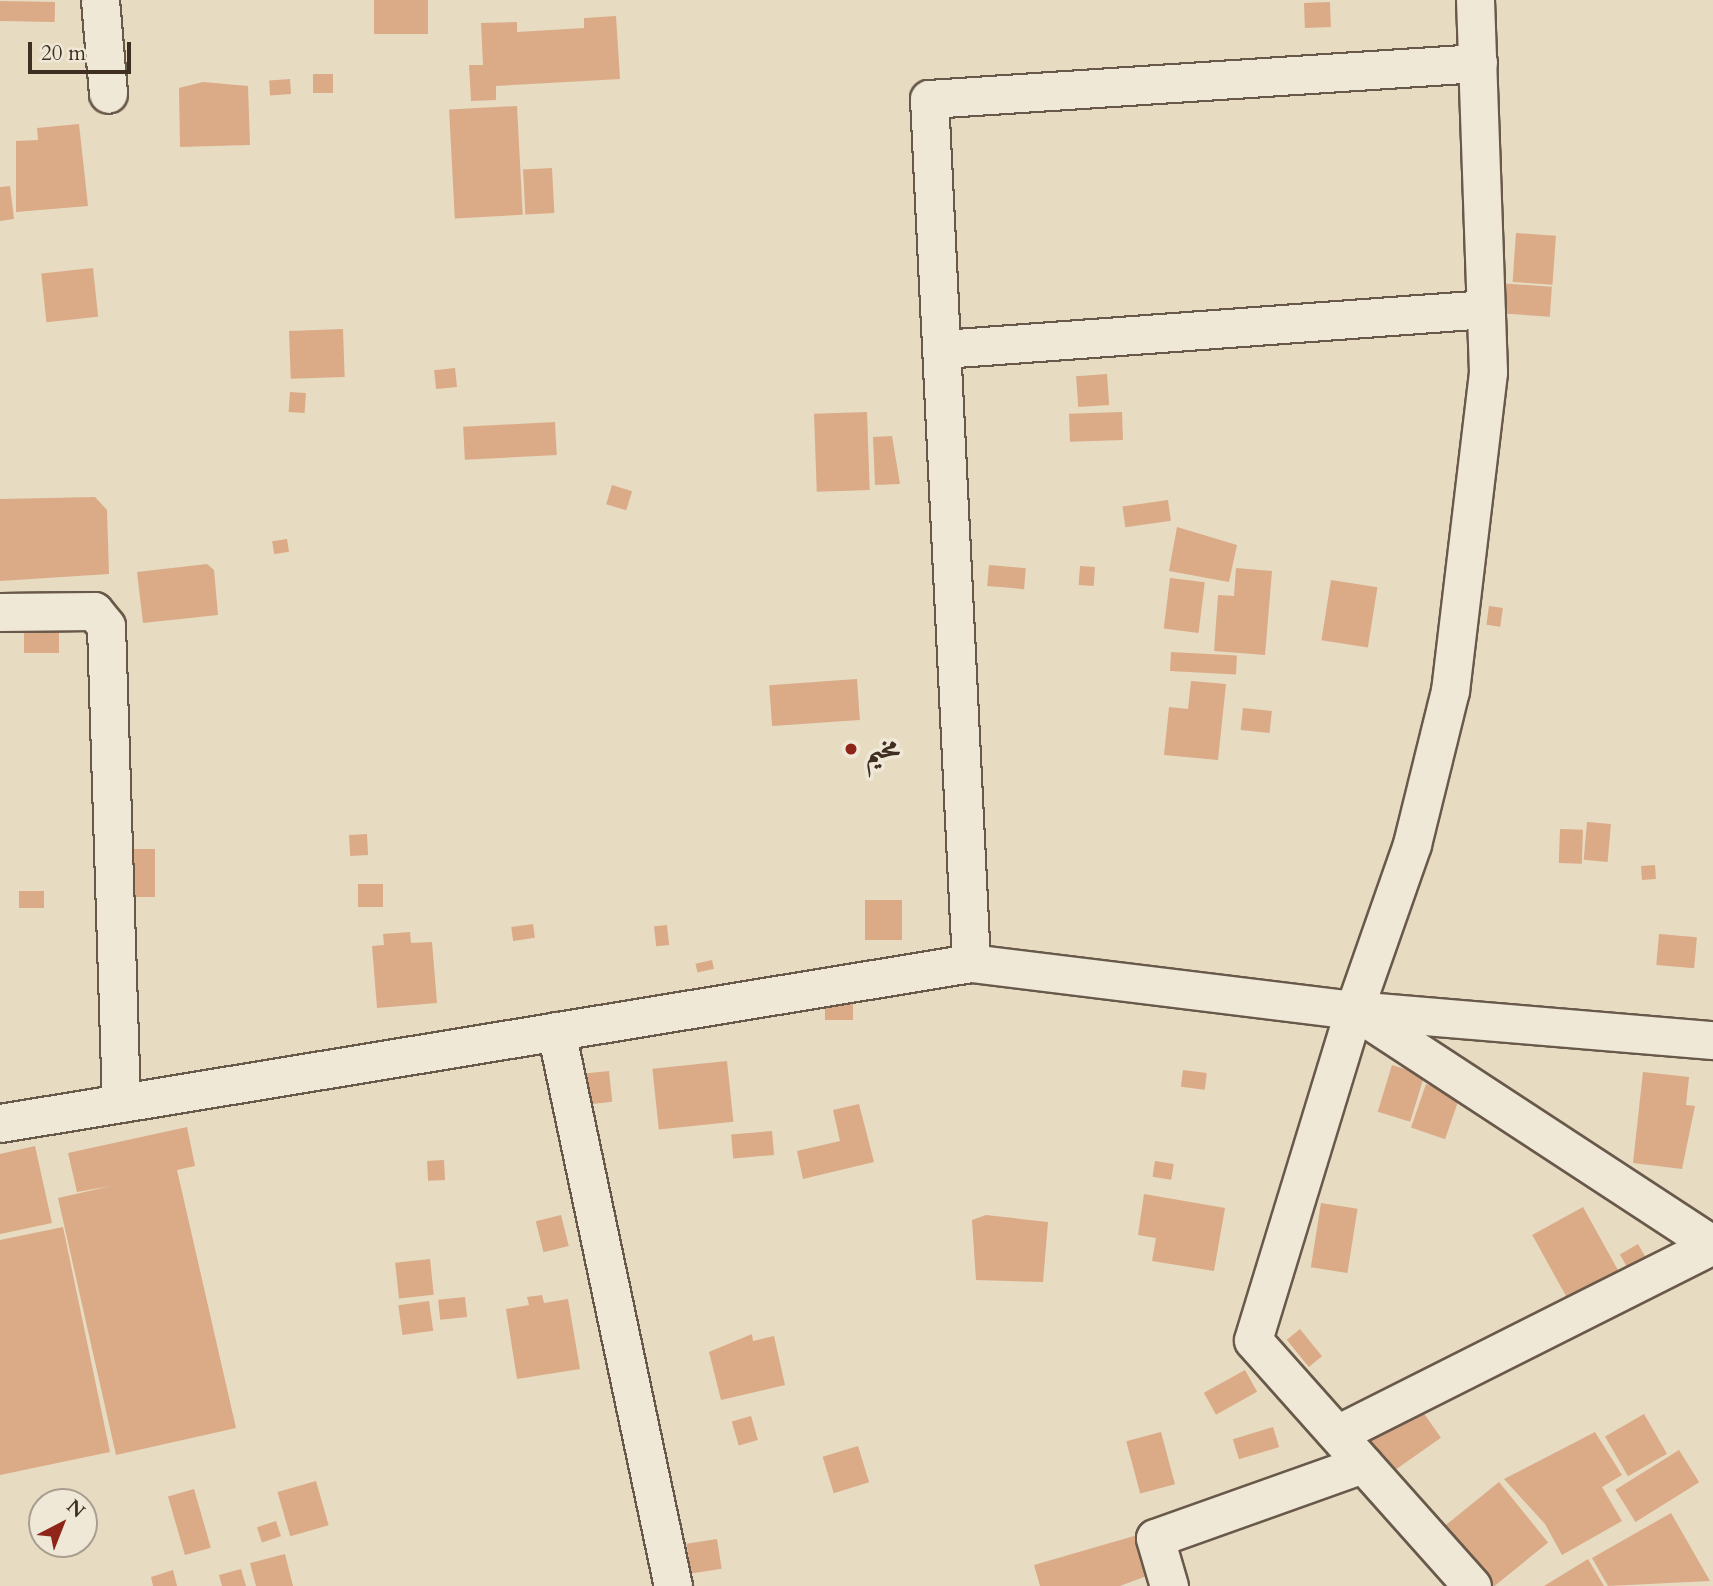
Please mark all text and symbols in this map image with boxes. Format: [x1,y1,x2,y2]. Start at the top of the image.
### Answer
scale bar [32,28,135,72]
text: 20 m [41,39,86,68]
place label: مخيم [865,731,900,767]
marker: مخيم [843,741,859,757]
north arrow [28,1488,98,1558]
text: N [61,1494,91,1524]

